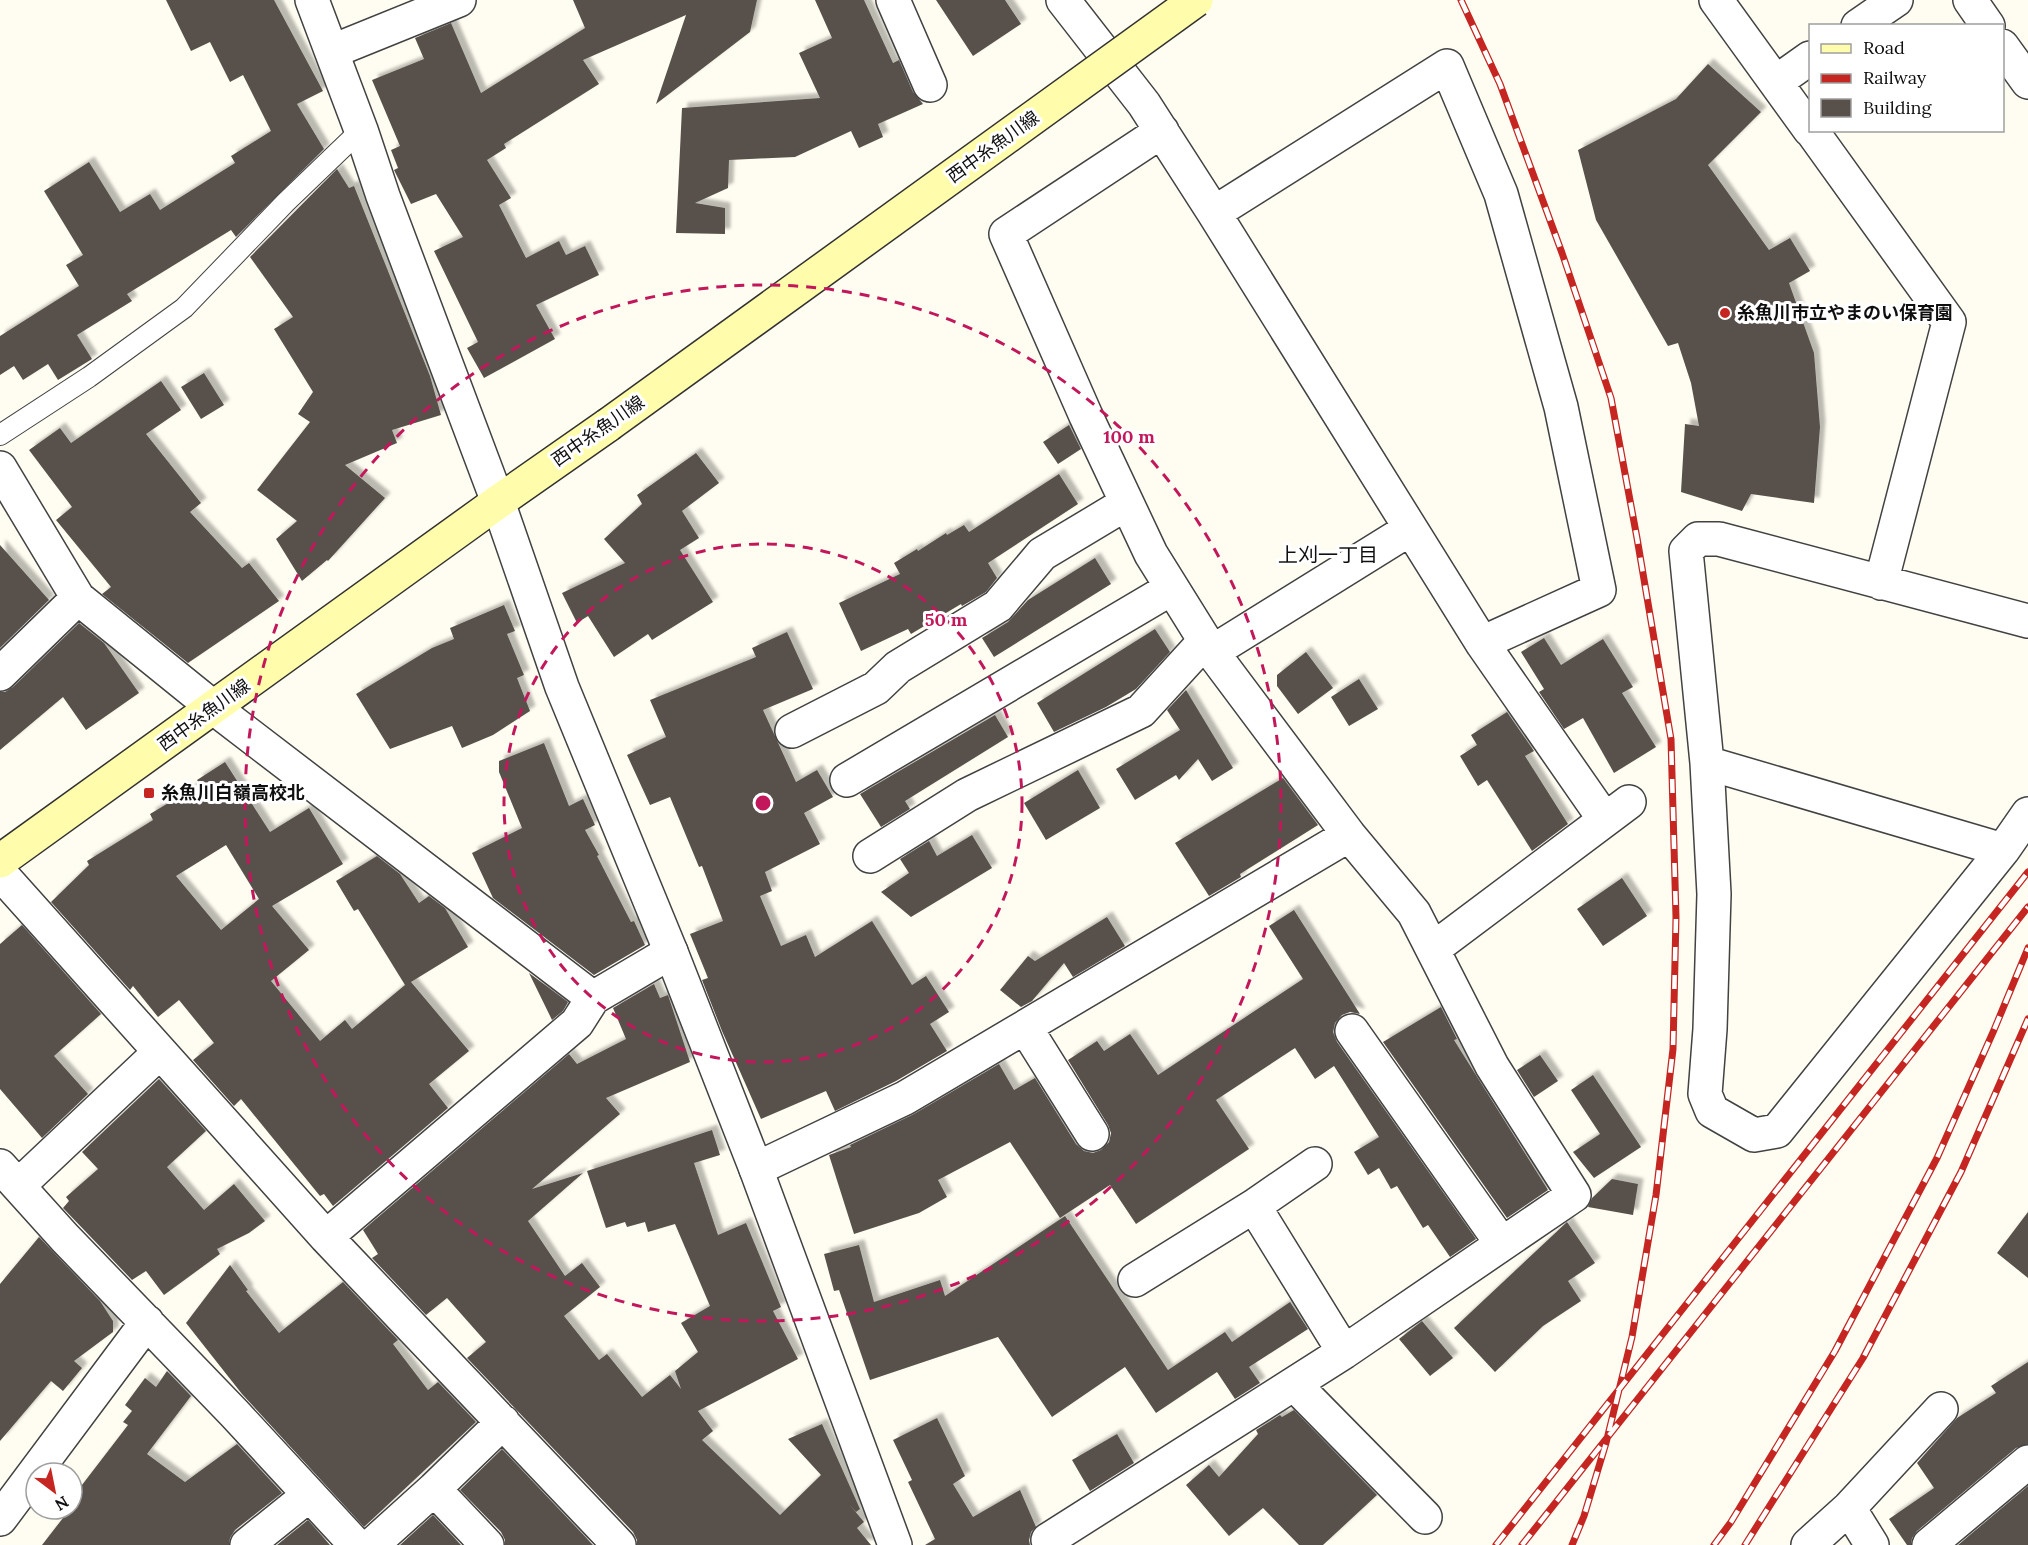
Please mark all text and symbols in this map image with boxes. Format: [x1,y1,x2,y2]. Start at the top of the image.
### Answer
legend [1809,24,2004,132]
text: Road [1863,36,1905,59]
text: Railway [1863,66,1927,89]
text: Building [1863,96,1933,119]
street label: 西中糸魚川線 [942,106,1043,188]
place label: 糸魚川市立やまのい保育園 [1737,301,1953,324]
marker: 糸魚川市立やまのい保育園 [1718,306,1732,320]
street label: 西中糸魚川線 [547,390,649,471]
text: 100 m [1103,425,1155,448]
district label: 上刈一丁目 [1278,542,1378,567]
text: 50 m [925,608,968,631]
street label: 西中糸魚川線 [153,674,254,756]
place label: 糸魚川白嶺高校北 [161,781,305,804]
marker: 糸魚川白嶺高校北 [142,786,156,800]
centre of rings [753,793,773,813]
north arrow [24,1461,84,1521]
text: N [51,1492,72,1515]

